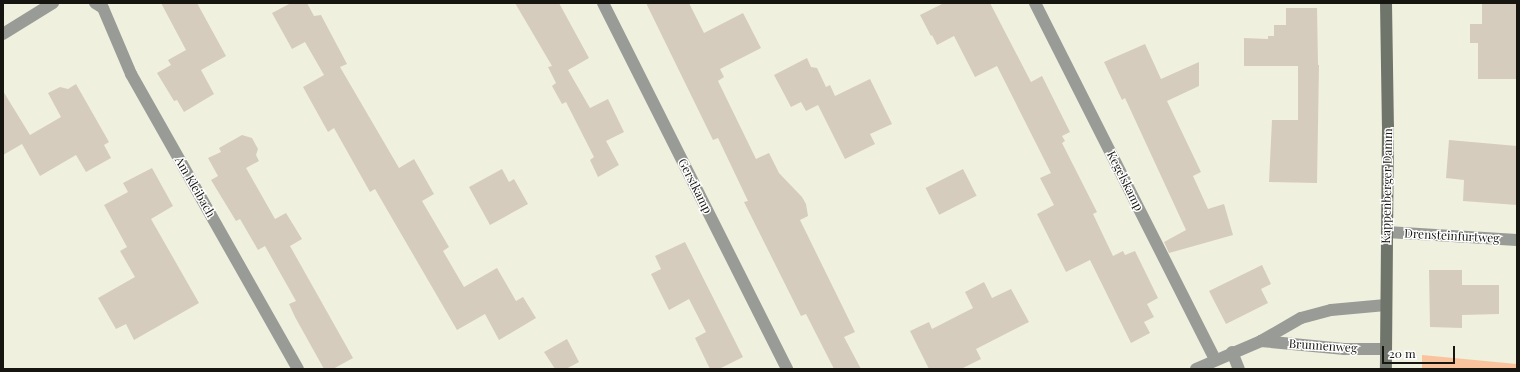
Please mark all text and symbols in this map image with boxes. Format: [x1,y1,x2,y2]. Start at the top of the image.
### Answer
street label: Kappenberger Damm [1379,128,1395,244]
street label: Kegelskamp [1104,149,1146,213]
street label: Am Kleibach [172,154,218,220]
street label: Gerstkamp [675,156,715,216]
street label: Drensteinfurtweg [1404,226,1500,246]
street label: Brunnenweg [1288,336,1358,356]
scale bar [1384,338,1457,364]
text: 20 m [1389,345,1416,361]

